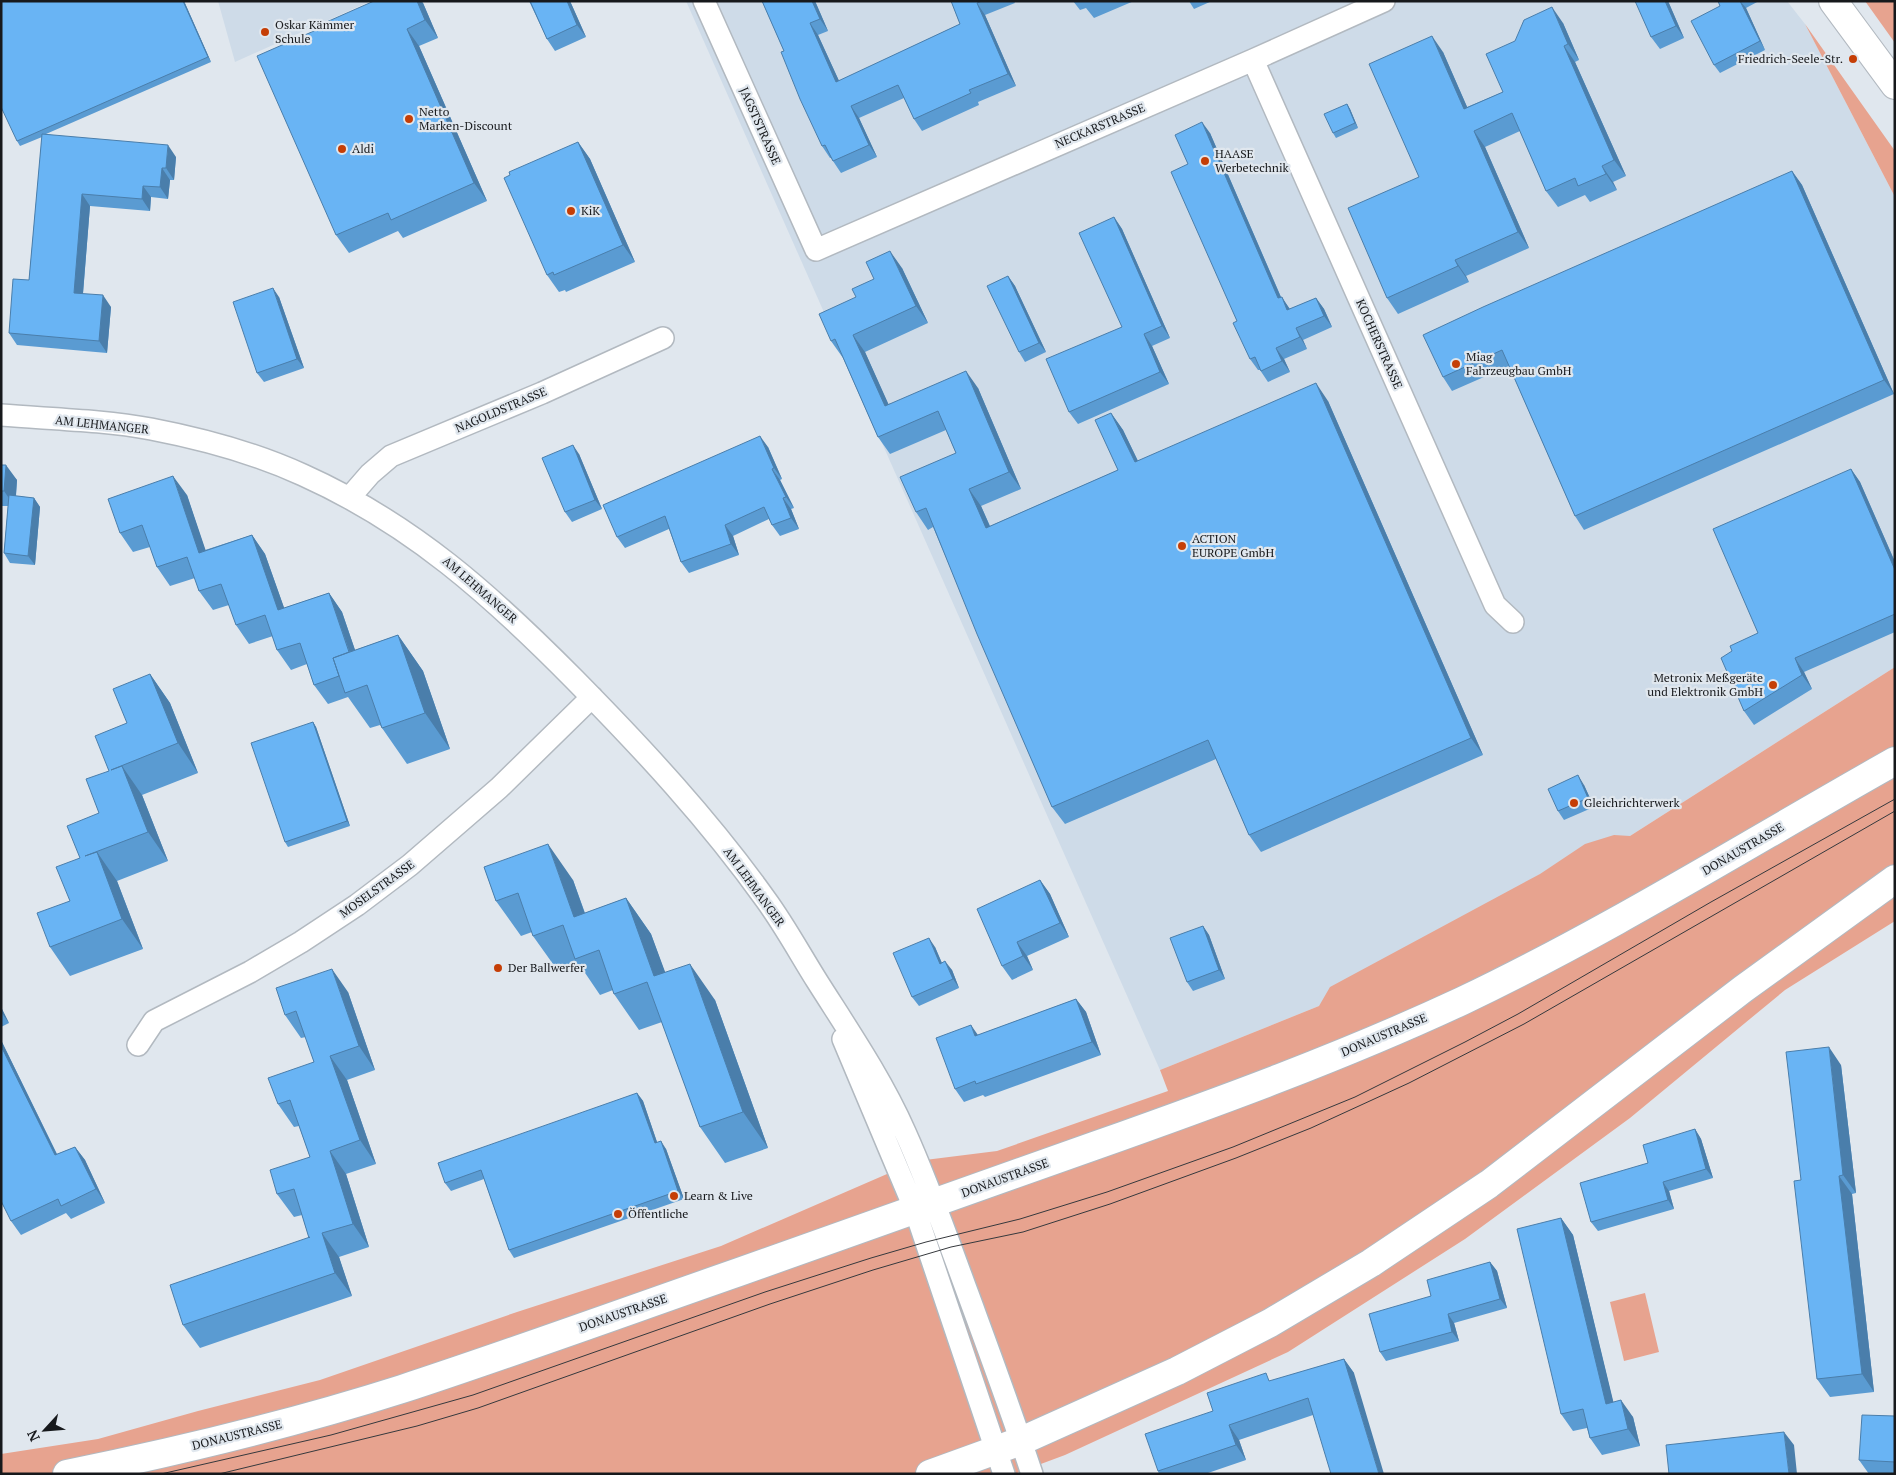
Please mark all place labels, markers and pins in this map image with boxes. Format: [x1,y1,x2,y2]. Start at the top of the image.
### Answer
place label: Oskar Kämmer Schule [275,17,354,46]
marker: Oskar Kämmer Schule [259,26,271,38]
place label: Friedrich-Seele-Str. [1738,51,1843,66]
marker: Friedrich-Seele-Str. [1847,53,1859,65]
place label: Netto Marken-Discount [419,104,513,133]
marker: Netto Marken-Discount [403,113,415,125]
place label: Aldi [352,141,374,156]
marker: Aldi [336,143,348,155]
place label: HAASE Werbetechnik [1215,146,1290,175]
marker: HAASE Werbetechnik [1199,155,1211,167]
place label: KiK [581,203,600,218]
marker: KiK [565,205,577,217]
place label: Miag Fahrzeugbau GmbH [1466,349,1572,378]
marker: Miag Fahrzeugbau GmbH [1450,358,1462,370]
place label: ACTION EUROPE GmbH [1192,531,1274,560]
marker: ACTION EUROPE GmbH [1176,540,1188,552]
place label: Metronix Meßgeräte und Elektronik GmbH [1647,670,1763,699]
marker: Metronix Meßgeräte und Elektronik GmbH [1767,679,1779,691]
place label: Gleichrichterwerk [1584,795,1680,810]
marker: Gleichrichterwerk [1568,797,1580,809]
place label: Der Ballwerfer [508,960,585,975]
marker: Der Ballwerfer [492,962,504,974]
place label: Learn & Live [684,1188,753,1203]
marker: Learn & Live [668,1190,680,1202]
place label: Öffentliche [628,1206,688,1221]
marker: Öffentliche [612,1208,624,1220]

